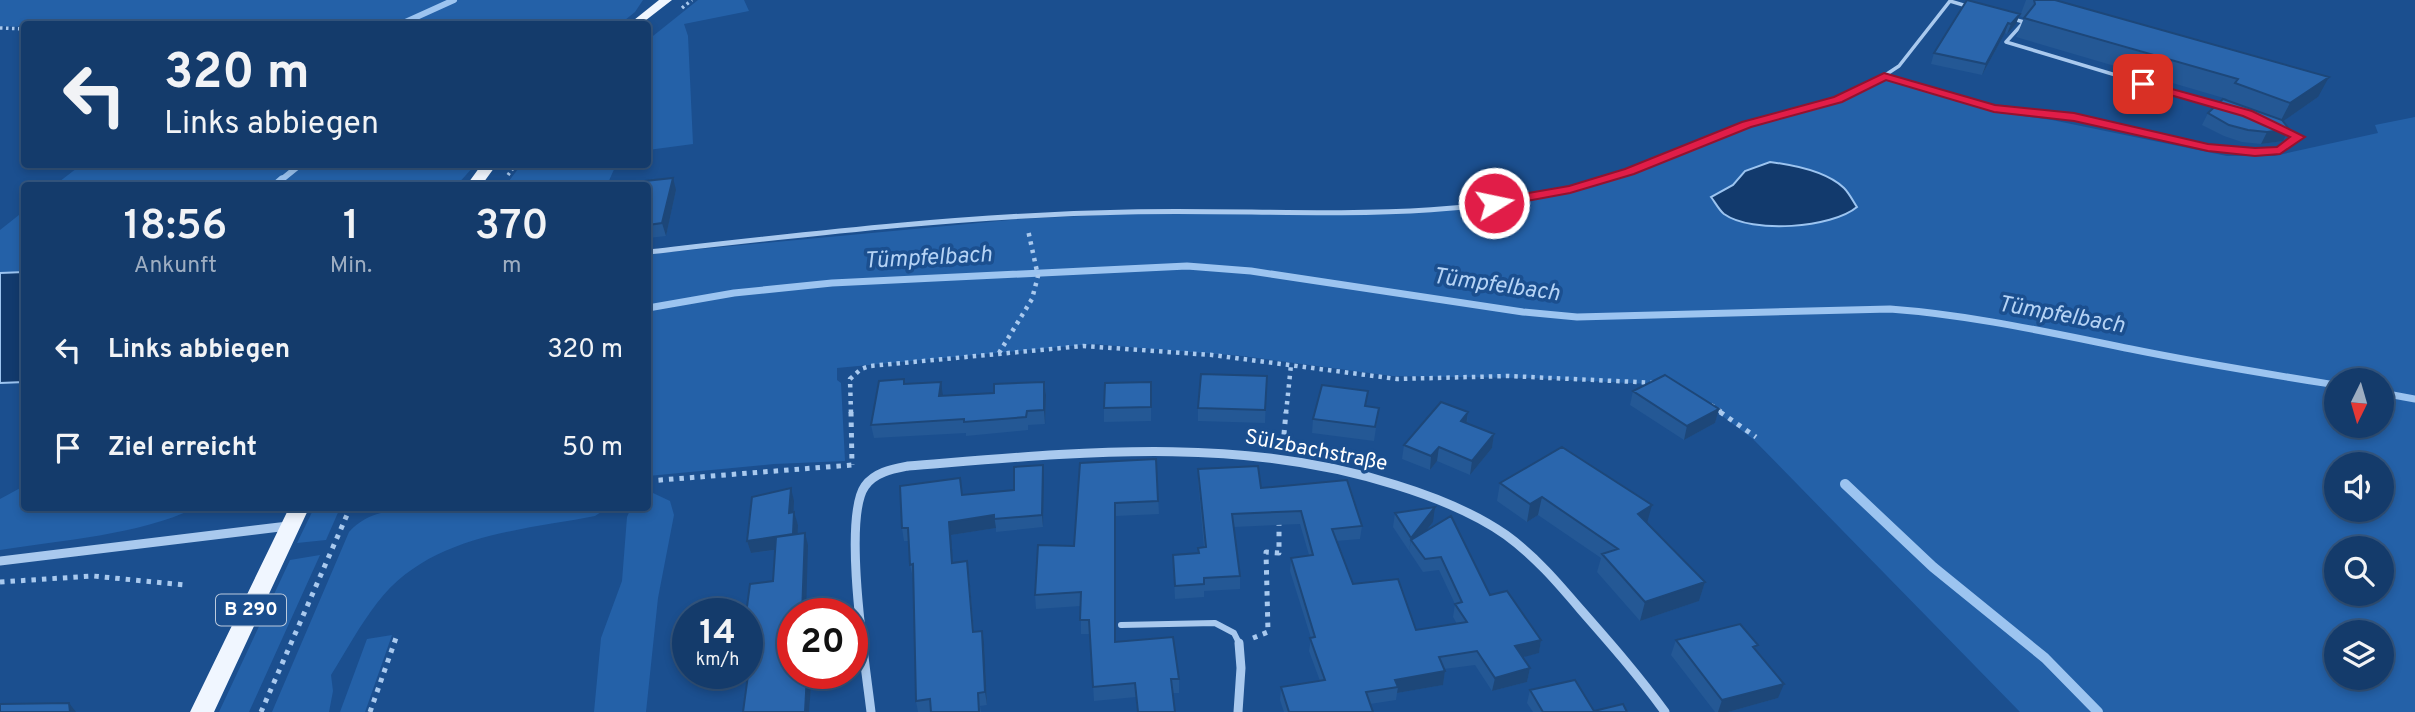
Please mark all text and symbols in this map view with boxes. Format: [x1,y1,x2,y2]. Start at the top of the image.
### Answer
text: 320 m [164,44,310,106]
icon: left [49,49,140,140]
pin [2113,54,2173,114]
icon: arrive [2124,65,2162,103]
text: Links abbiegen [164,105,379,145]
position arrow [1457,166,1531,240]
text: 18:56 [123,201,227,254]
text: 1 [343,201,359,254]
text: 370 [475,201,549,254]
water label: Tümpfelbach [863,241,993,277]
text: Ankunft [134,252,217,281]
text: Min. [330,252,372,281]
text: m [502,252,521,281]
water label: Tümpfelbach [1430,263,1562,309]
water label: Tümpfelbach [1995,291,2127,342]
icon: left [49,331,87,369]
text: Links abbiegen [108,334,290,367]
text: 320 m [547,334,623,367]
north arrow [2324,368,2394,438]
map controls [2324,368,2394,690]
street label: Sülzbachstraße [1242,424,1390,478]
icon: arrive [49,429,87,467]
text: Ziel erreicht [108,432,257,465]
text: 50 m [562,432,623,465]
button: sound [2324,452,2394,522]
button: search [2324,536,2394,606]
road number: B 290 [216,594,286,625]
speed limit sign: 20 [777,598,868,689]
text: 14 [699,612,736,656]
button: layers [2324,620,2394,690]
text: km/h [696,649,739,672]

